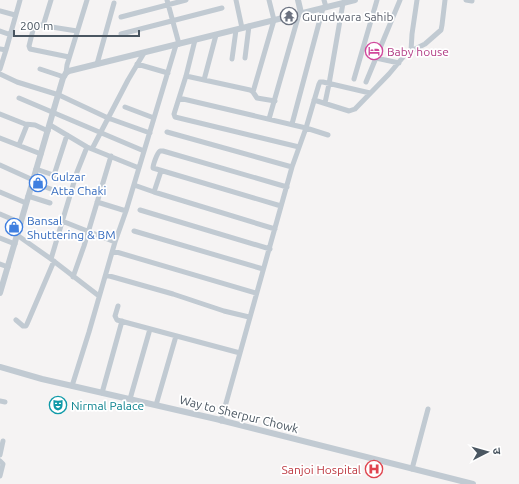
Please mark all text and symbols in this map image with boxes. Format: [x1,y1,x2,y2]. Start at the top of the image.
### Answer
temple icon: Gurudwara Sahib [279,6,299,26]
place label: Gurudwara Sahib [302,10,393,23]
scale bar [14,12,139,38]
text: 200 m [20,19,53,32]
hotel icon: Baby house [364,41,384,61]
place label: Baby house [387,45,449,58]
place label: Gulzar Atta Chaki [51,170,107,197]
shop icon: Gulzar Atta Chaki [28,173,48,193]
place label: Bansal Shuttering & BM [27,214,116,241]
shop icon: Bansal Shuttering & BM [4,217,24,237]
street label: Way to Sherpur Chowk [178,393,300,435]
theatre icon: Nirmal Palace [48,395,68,415]
place label: Nirmal Palace [71,399,144,412]
north arrow [467,432,507,472]
text: उ [491,447,503,455]
hospital icon: Sanjoi Hospital [364,459,384,479]
place label: Sanjoi Hospital [282,463,361,476]

